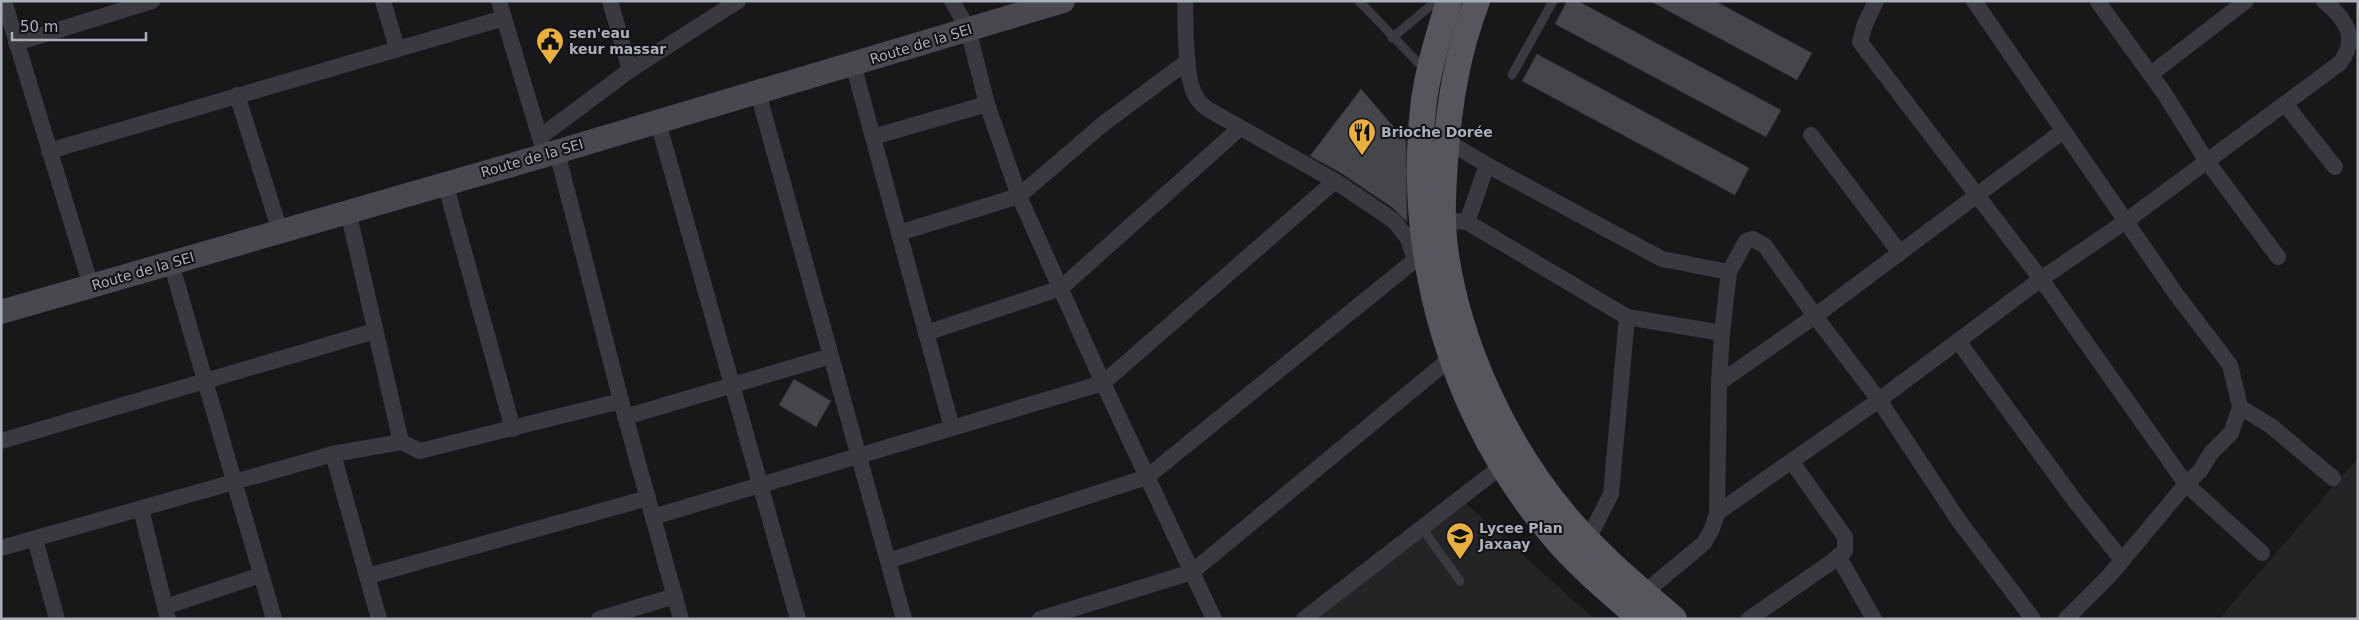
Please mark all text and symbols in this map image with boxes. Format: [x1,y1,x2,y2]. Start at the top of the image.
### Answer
scale bar [12,10,146,42]
text: 50 m [20,18,58,36]
street label: Route de la SEI [868,21,974,67]
place label: sen'eau keur massar [569,25,666,57]
public building icon: sen'eau keur massar [535,26,565,65]
restaurant icon: Brioche Dorée [1347,117,1377,156]
place label: Brioche Dorée [1381,124,1493,140]
street label: Route de la SEI [479,136,585,180]
street label: Route de la SEI [90,249,196,293]
place label: Lycee Plan Jaxaay [1478,520,1563,552]
school or university icon: Lycee Plan Jaxaay [1445,521,1475,560]

